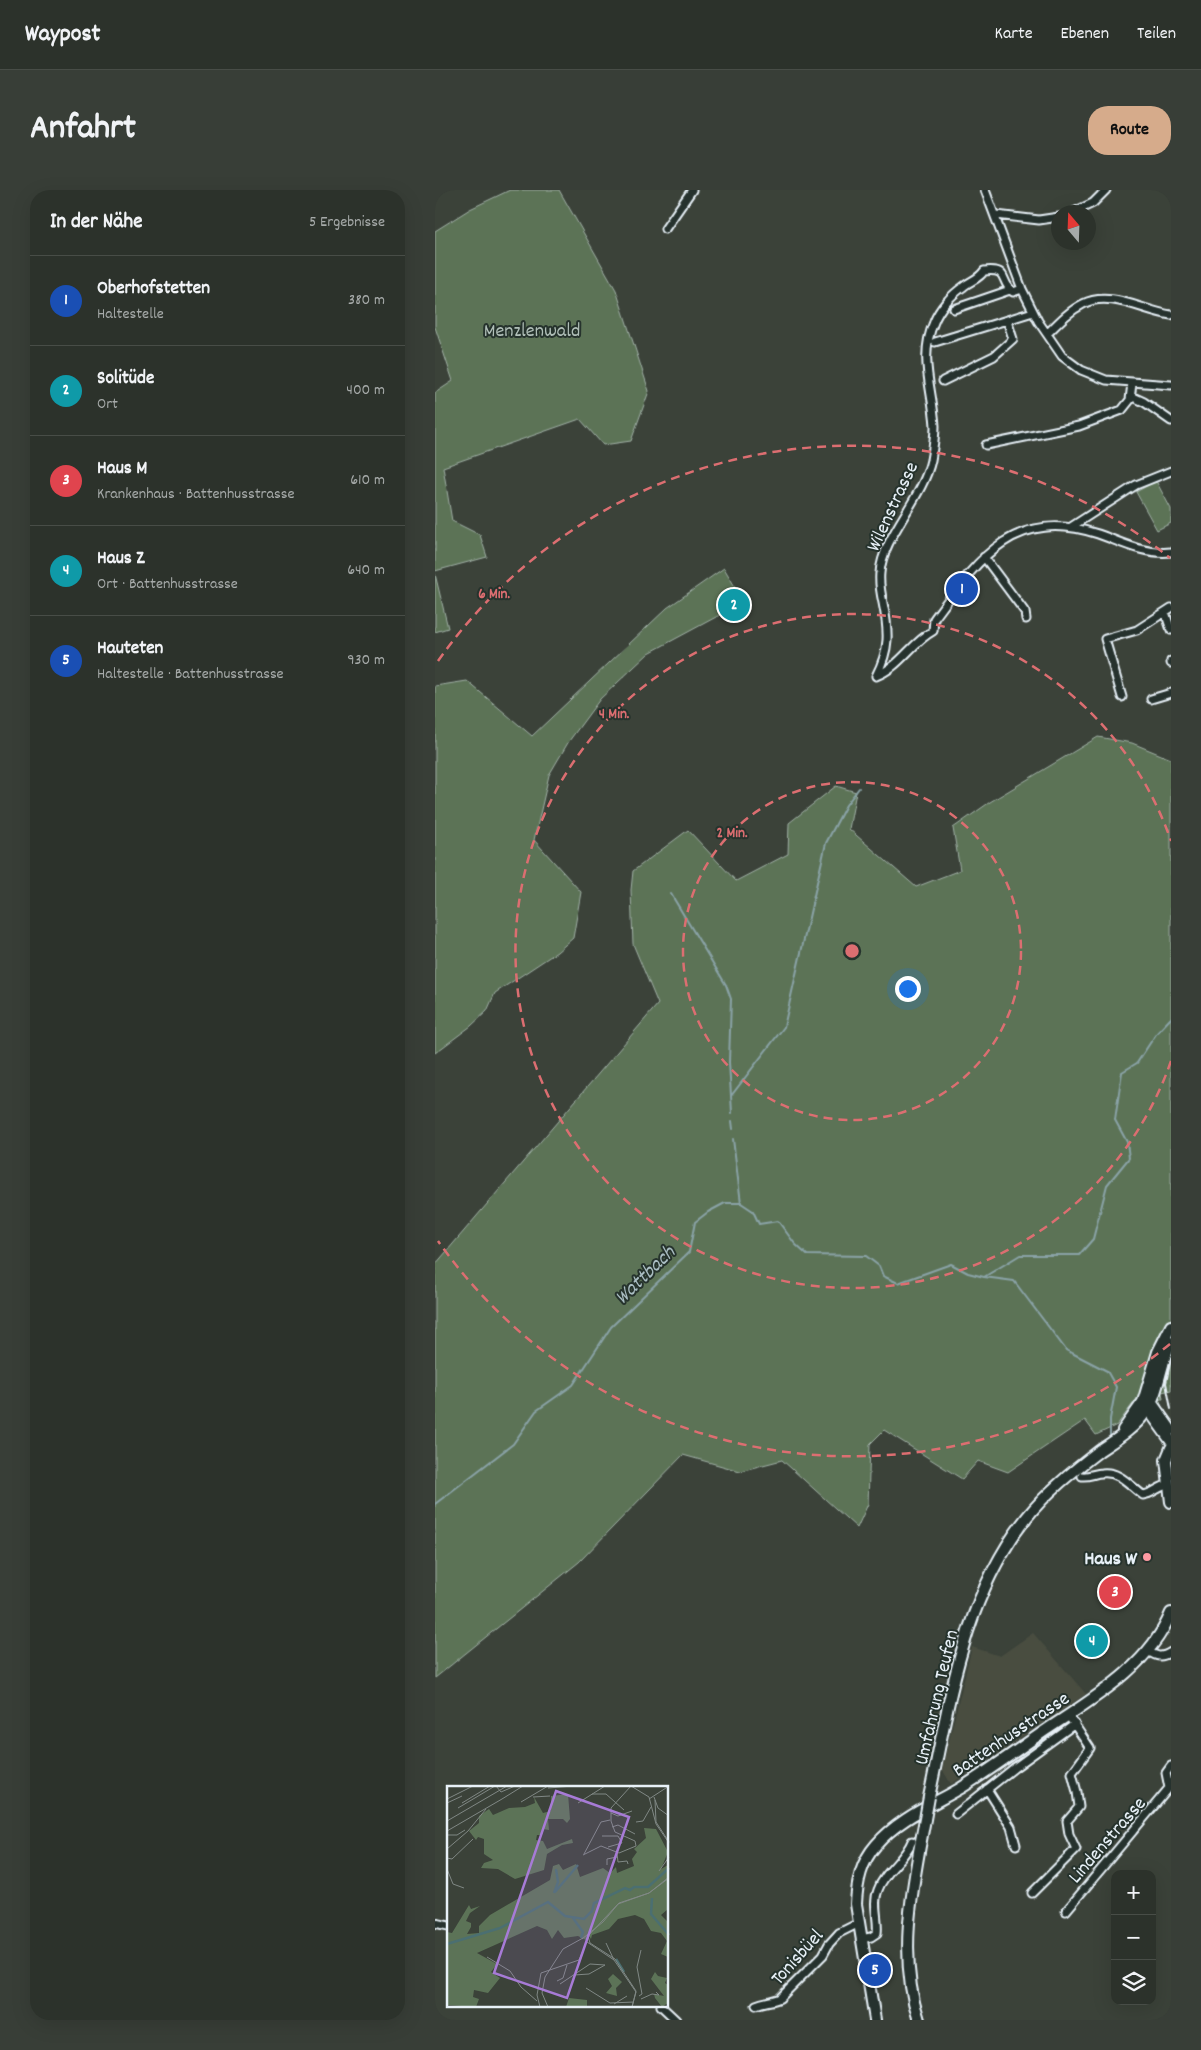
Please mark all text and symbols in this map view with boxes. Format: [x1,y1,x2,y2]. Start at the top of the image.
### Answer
text: Waypost [25,18,100,52]
text: Karte [995,22,1033,47]
text: Ebenen [1061,22,1109,47]
text: Teilen [1137,22,1176,47]
text: Anfahrt [30,105,136,155]
button: Route [1088,106,1171,155]
north arrow [1051,205,1096,250]
text: In der Nähe [50,208,142,238]
text: 5 Ergebnisse [309,211,385,234]
text: Oberhofstetten [97,276,210,303]
text: 1 [64,289,68,312]
text: 380 m [348,289,385,312]
text: Haltestelle [97,303,164,326]
park label: Menzlenwald [484,318,580,346]
text: Solitüde [97,366,154,393]
text: 2 [63,379,70,402]
text: 400 m [346,379,385,402]
text: Ort [97,393,118,416]
text: Haus M [97,456,147,483]
street label: Wilenstrasse [861,458,927,557]
text: 3 [62,469,70,492]
text: 610 m [350,469,385,492]
text: Krankenhaus · Battenhusstrasse [97,483,295,506]
text: Haus Z [97,546,145,573]
text: 4 [63,559,69,582]
text: 640 m [347,559,385,582]
pin: 1 [946,570,978,608]
text: Ort · Battenhusstrasse [97,573,238,596]
text: 6 Min. [478,584,510,606]
pin: 2 [718,586,750,624]
text: Hauteten [97,636,163,663]
text: 5 [62,649,70,672]
text: 930 m [347,649,385,672]
text: Haltestelle · Battenhusstrasse [97,663,284,686]
text: 4 Min. [599,704,630,726]
text: 2 Min. [717,823,748,845]
centre of rings [843,942,861,960]
your location [895,976,921,1002]
water label: Wattbach [609,1239,684,1313]
place label: Haus W [1084,1546,1138,1574]
marker: Haus W [1141,1551,1153,1563]
pin: 3 [1099,1573,1131,1611]
pin: 4 [1076,1622,1108,1660]
street label: Umfahrung Teufen [909,1627,967,1768]
street label: Battenhusstrasse [947,1686,1076,1785]
inset map [447,1786,669,2008]
street label: Lindenstrasse [1063,1791,1154,1890]
map controls [1111,1870,1156,2005]
button: + [1111,1870,1156,1915]
button: − [1111,1915,1156,1960]
street label: Tonisbüel [765,1923,831,1992]
pin: 5 [859,1951,891,1989]
button: layers [1111,1960,1156,2005]

